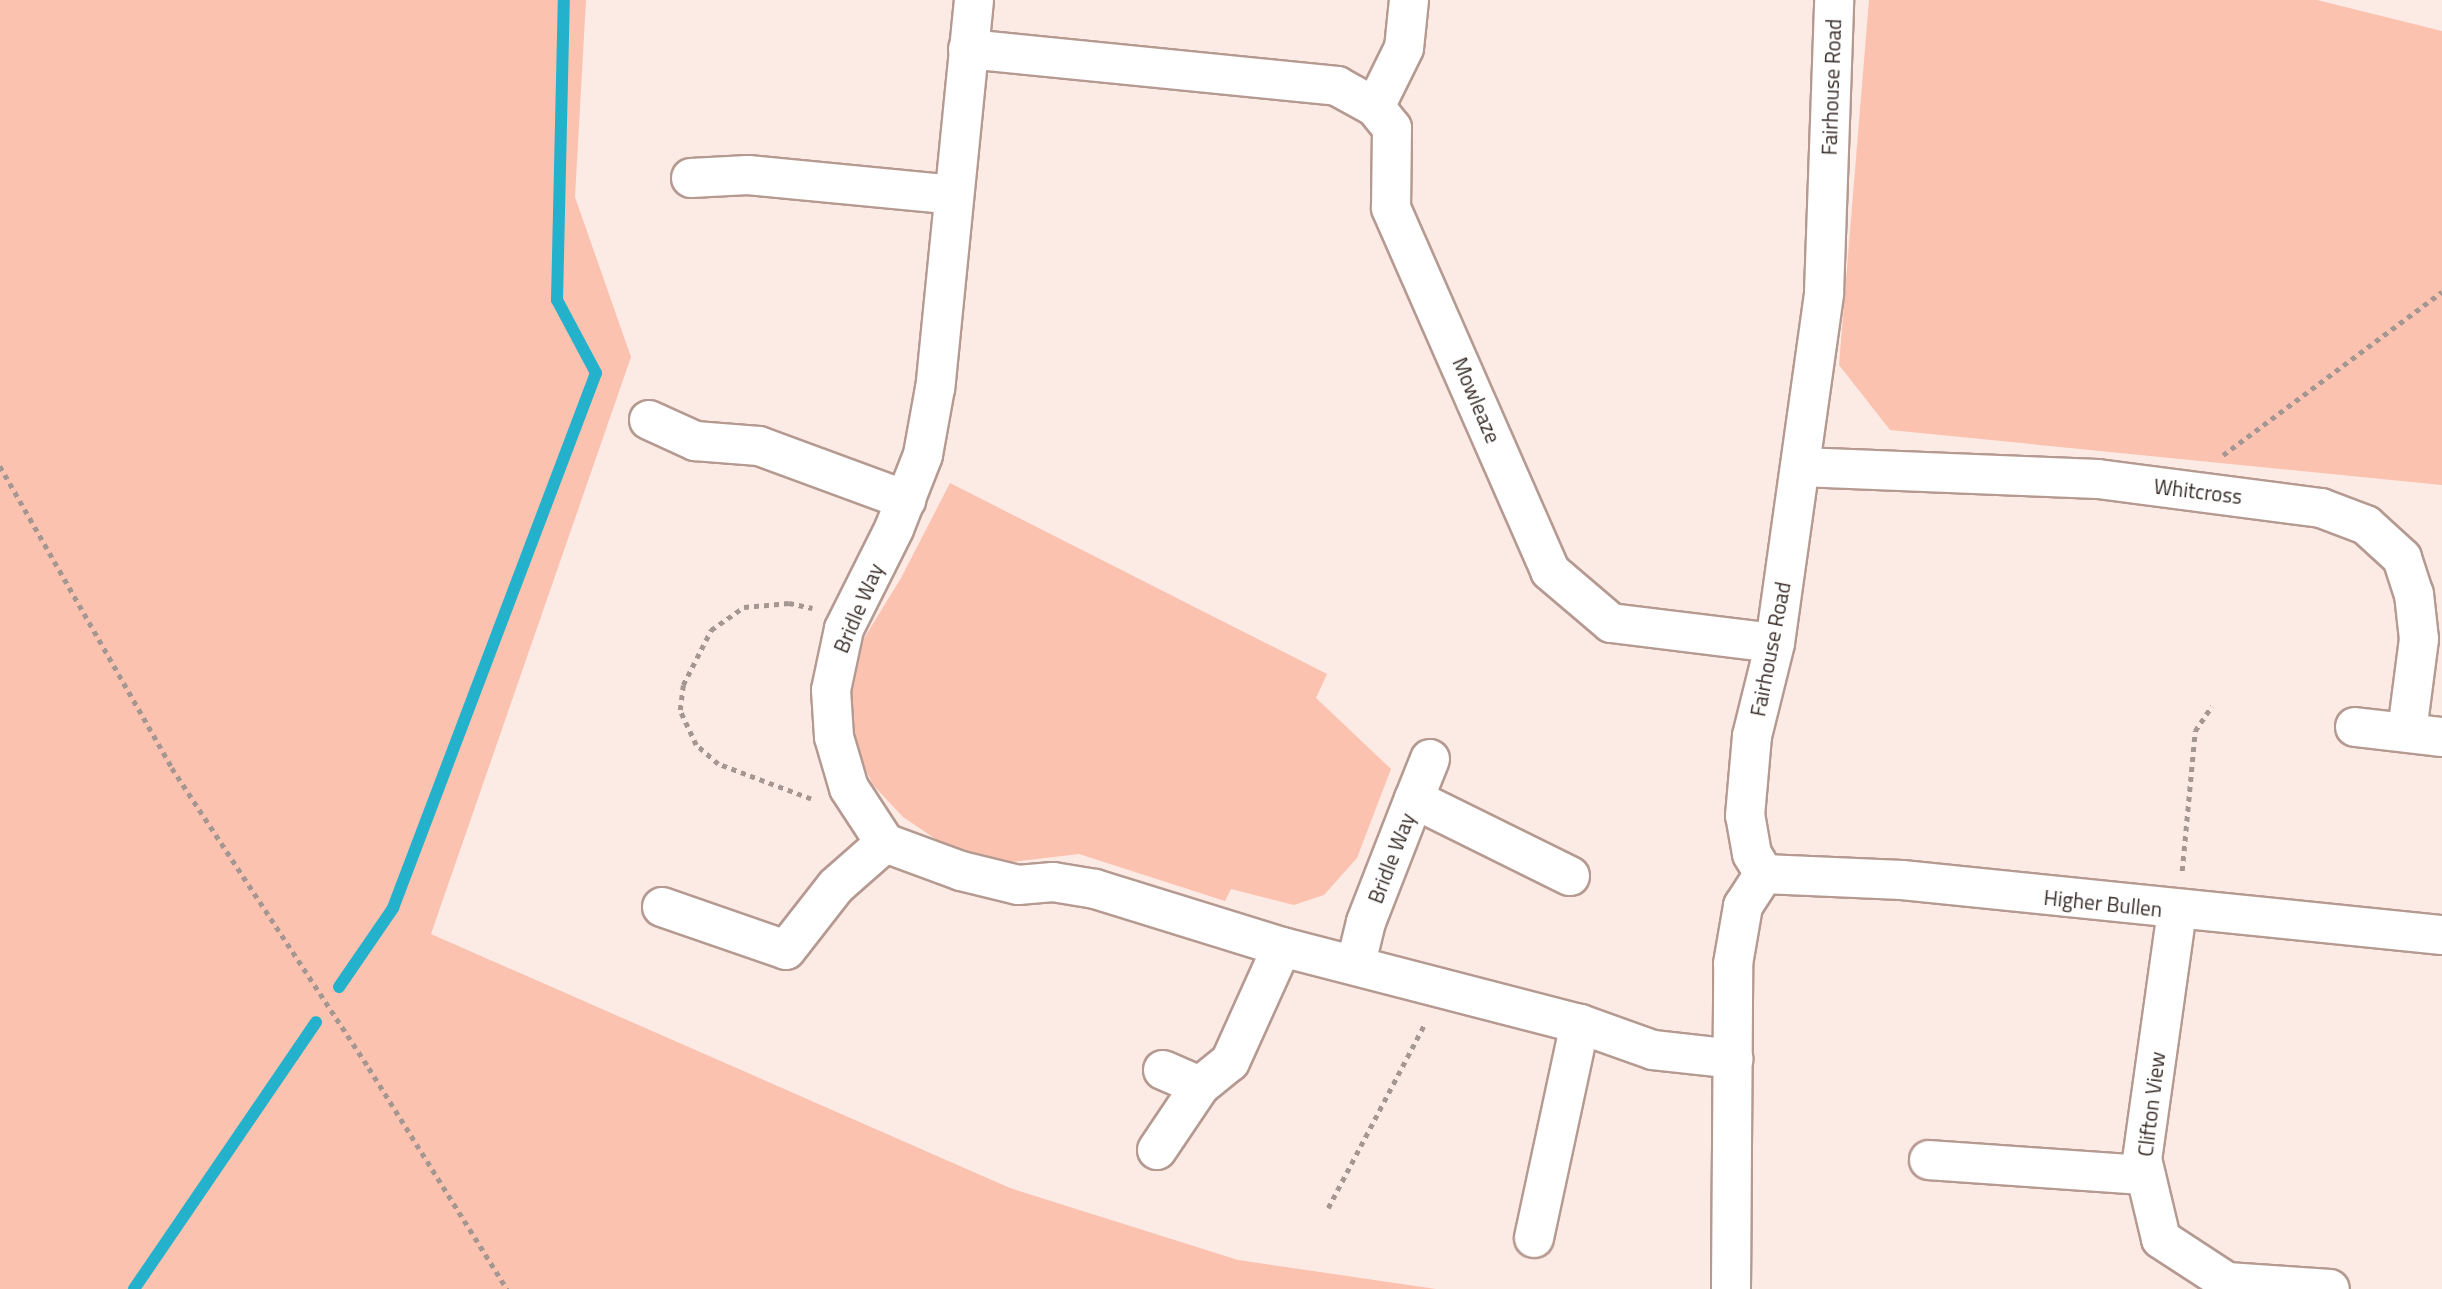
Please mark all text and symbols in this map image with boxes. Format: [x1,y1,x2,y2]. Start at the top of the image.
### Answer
street label: Fairhouse Road [1816,18,1846,156]
street label: Mowleaze [1448,353,1506,447]
street label: Whitcross [2152,473,2244,509]
street label: Bridle Way [828,559,888,657]
street label: Fairhouse Road [1745,579,1795,719]
street label: Bridle Way [1362,809,1420,907]
street label: Higher Bullen [2043,884,2163,922]
street label: Clifton View [2132,1050,2170,1158]

